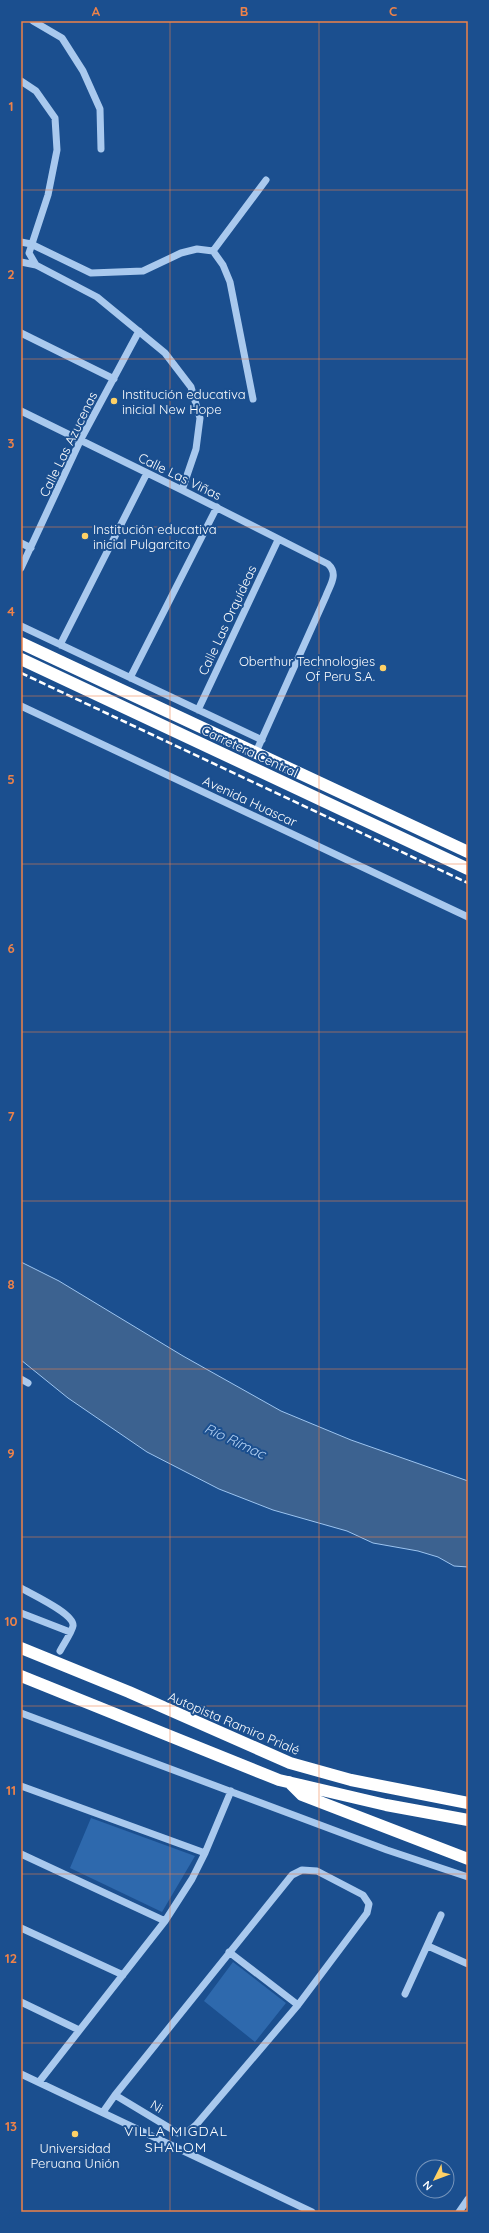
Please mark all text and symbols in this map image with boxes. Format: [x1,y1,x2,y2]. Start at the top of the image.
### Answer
text: A [92,3,101,19]
text: B [240,3,248,19]
text: C [389,3,397,19]
text: 1 [8,98,14,114]
text: 2 [7,266,15,282]
place label: Institución educativa inicial New Hope [122,386,246,417]
street label: Calle Las Azucenas [36,389,100,499]
marker: Institución educativa inicial New Hope [109,396,119,406]
text: 3 [8,435,15,451]
street label: Calle Las Viñas [136,449,224,503]
place label: Institución educativa inicial Pulgarcito [93,521,217,552]
marker: Institución educativa inicial Pulgarcito [80,531,90,541]
street label: Calle Las Orquídeas [194,562,260,678]
text: 4 [7,603,15,619]
place label: Oberthur Technologies Of Peru S.A. [239,653,375,684]
marker: Oberthur Technologies Of Peru S.A. [378,663,388,673]
street label: Carretera Central [199,722,301,780]
text: 5 [7,771,15,787]
street label: Avenida Huascar [200,772,300,830]
text: 6 [7,940,15,956]
text: 7 [7,1108,15,1124]
text: 8 [7,1276,15,1292]
water label: Río Rímac [201,1419,270,1464]
text: 9 [7,1445,15,1461]
text: 10 [4,1613,18,1629]
street label: Autopista Ramiro Prialé [166,1688,302,1758]
text: 11 [6,1782,16,1798]
text: 12 [5,1950,17,1966]
street label: Ni [148,2096,166,2116]
text: 13 [5,2118,17,2134]
district label: VILLA MIGDAL SHALOM [124,2122,228,2156]
marker: Universidad Peruana Unión [70,2129,80,2139]
place label: Universidad Peruana Unión [30,2140,120,2171]
north arrow [415,2159,455,2199]
text: N [420,2178,435,2193]

